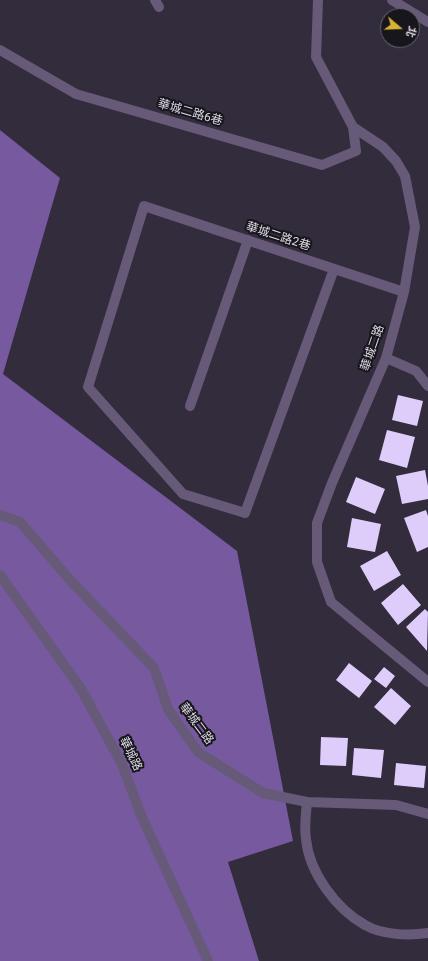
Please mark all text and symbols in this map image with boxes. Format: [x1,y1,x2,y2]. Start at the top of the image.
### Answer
north arrow [380,8,420,48]
text: 北 [403,24,419,39]
street label: 華城二路6巷 [156,97,224,129]
street label: 華城二路2巷 [244,220,312,254]
street label: 華城二路 [358,323,388,373]
street label: 華城二路 [176,700,216,748]
street label: 華城路 [116,735,144,773]

